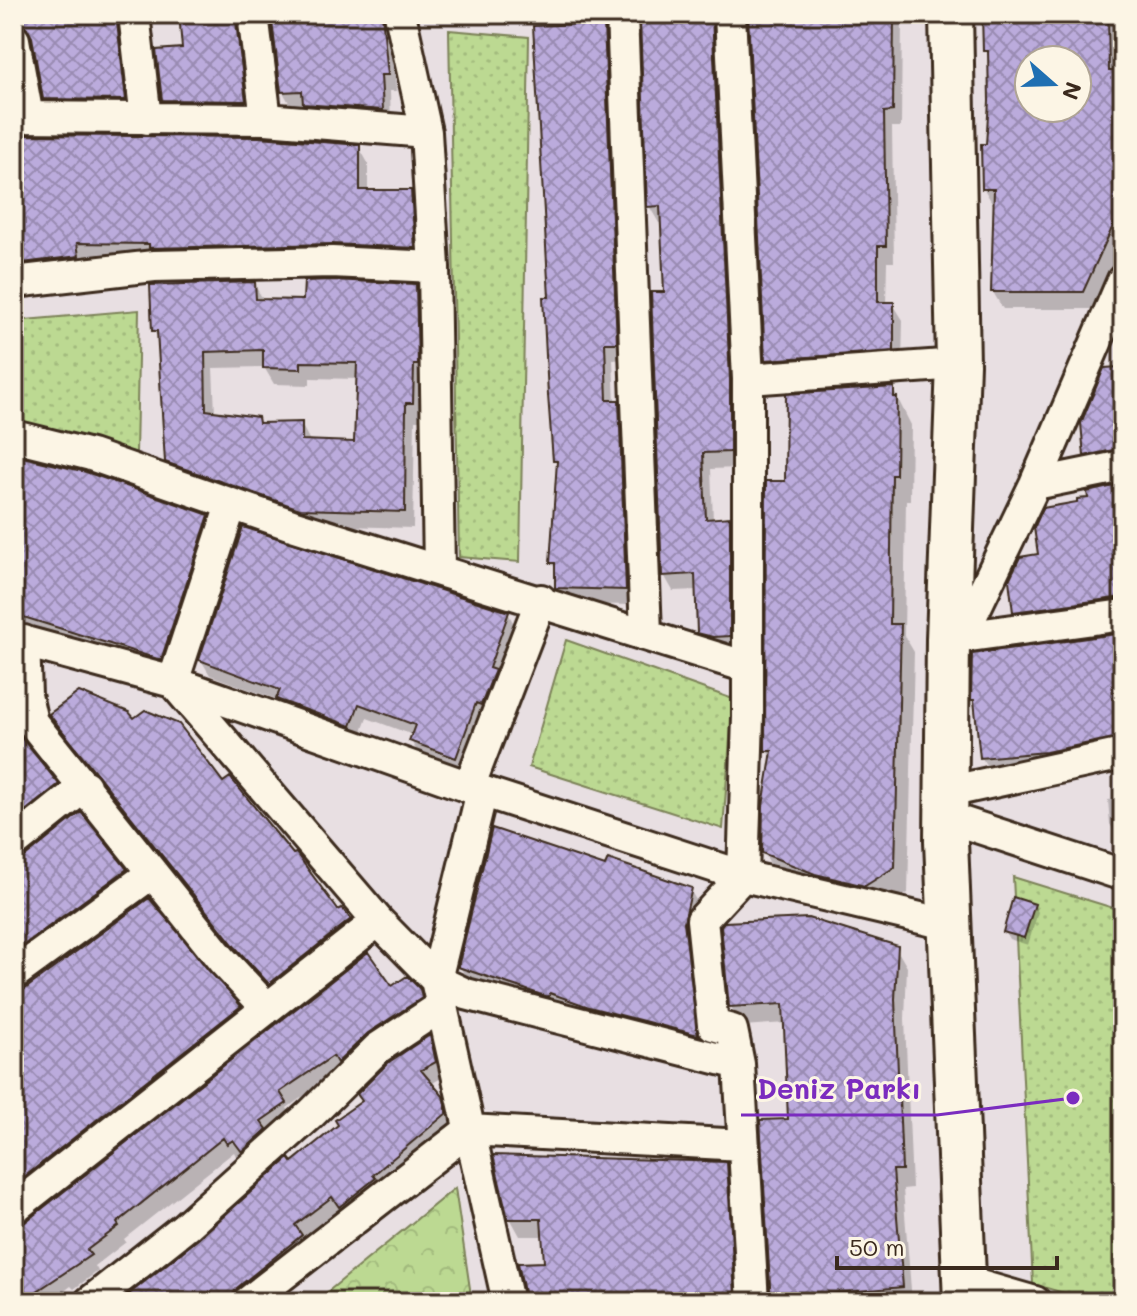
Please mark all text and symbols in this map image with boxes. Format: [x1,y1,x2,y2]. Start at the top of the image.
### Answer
north arrow [1013,44,1093,124]
text: N [1056,78,1089,104]
callout: Deniz Parkı [741,1063,937,1115]
text: Deniz Parkı [757,1070,921,1106]
scale bar [837,1220,1057,1270]
text: 50 m [849,1231,905,1262]

